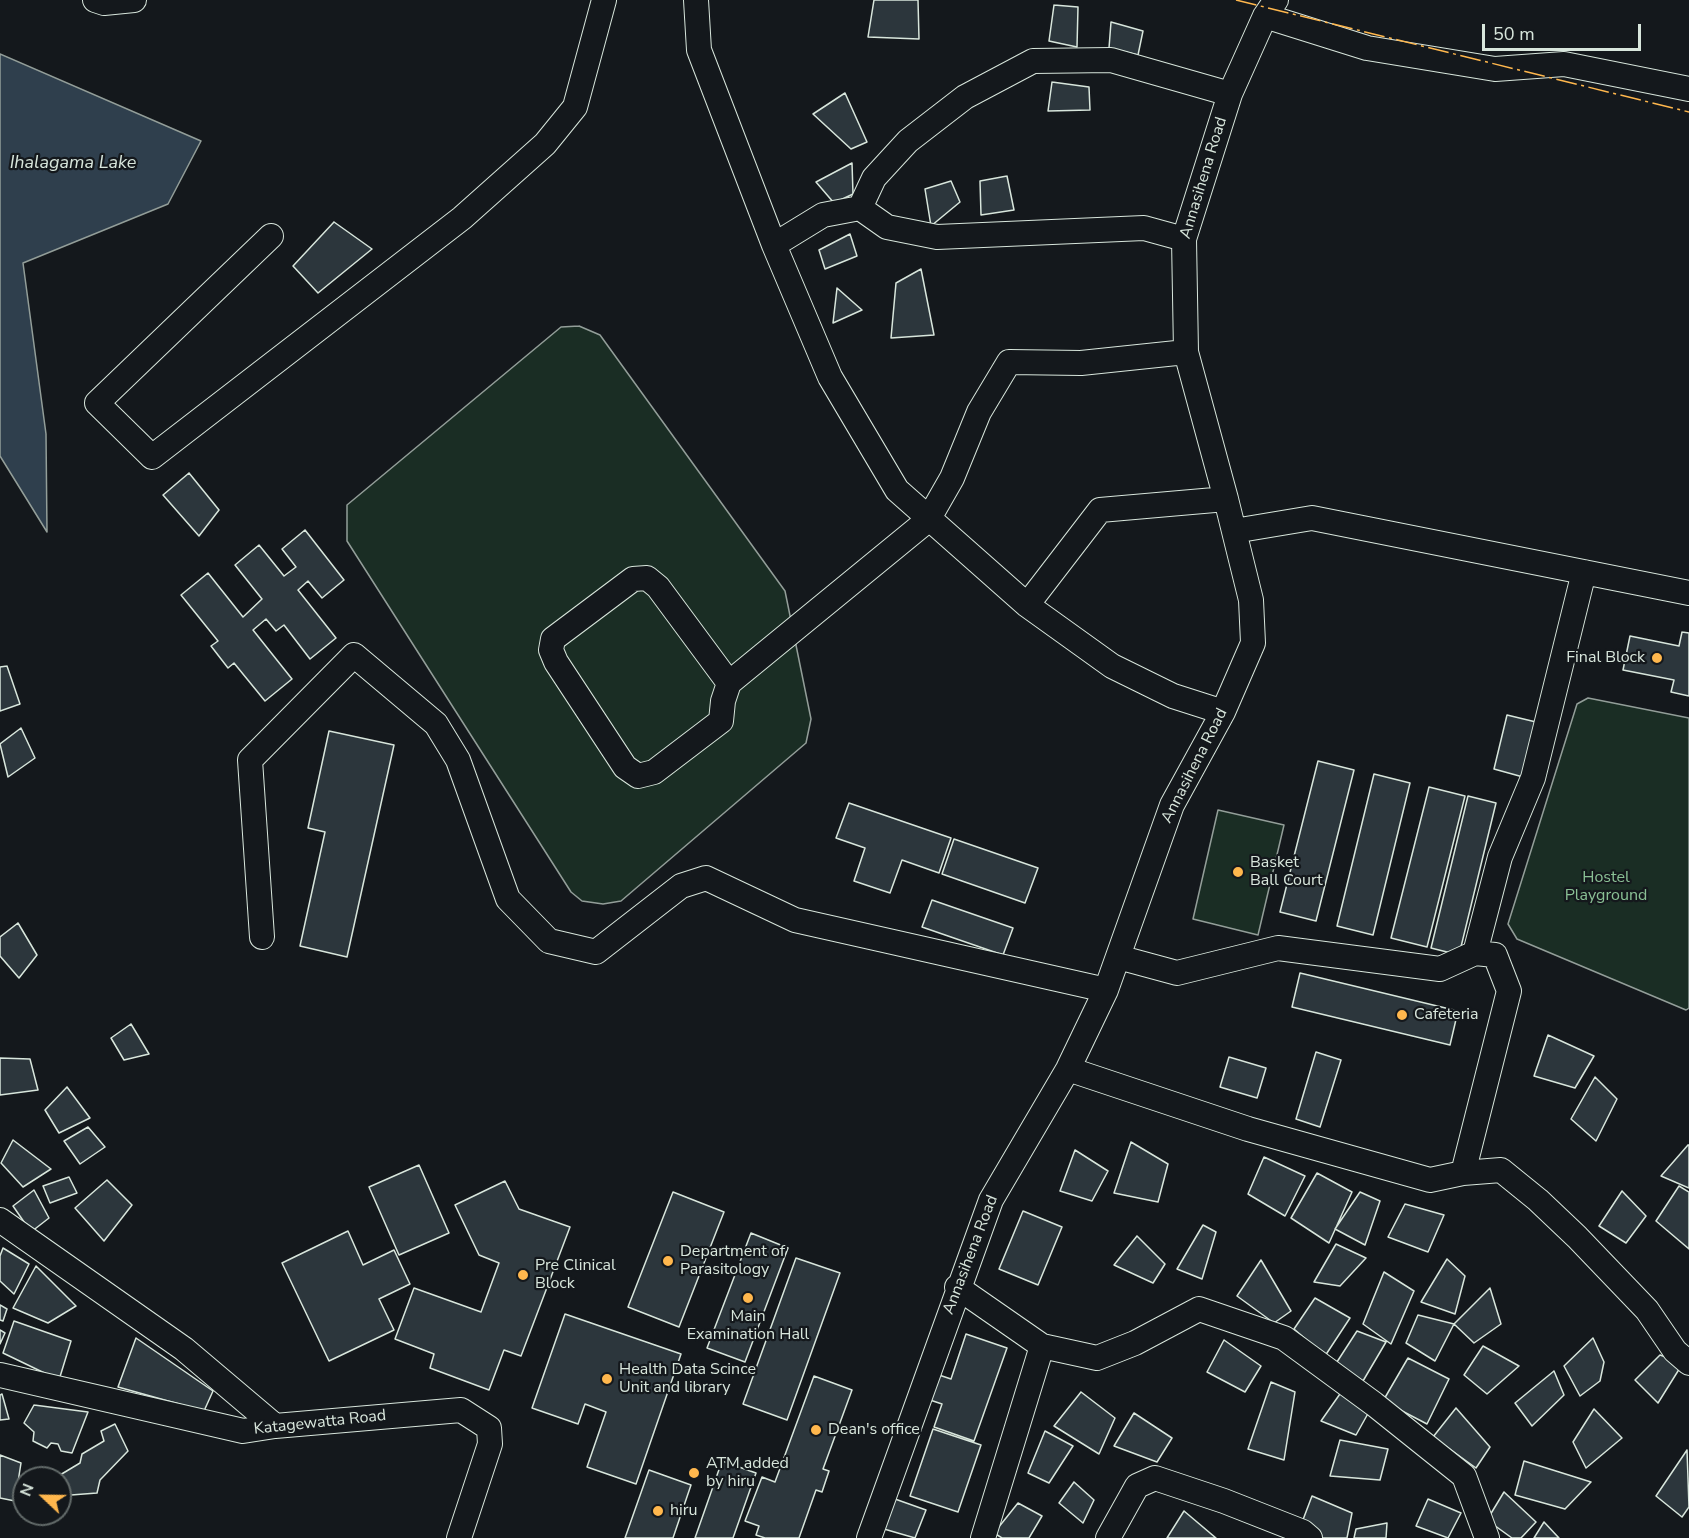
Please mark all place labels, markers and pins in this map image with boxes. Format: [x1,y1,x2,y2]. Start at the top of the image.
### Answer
place label: Final Block [1566,648,1645,668]
marker: Final Block [1650,651,1664,665]
place label: Basket Ball Court [1250,853,1323,891]
marker: Basket Ball Court [1231,865,1245,879]
place label: Cafeteria [1414,1005,1479,1025]
marker: Cafeteria [1395,1008,1409,1022]
place label: Department of Parasitology [680,1242,785,1280]
marker: Department of Parasitology [661,1254,675,1268]
place label: Pre Clinical Block [535,1256,616,1294]
marker: Pre Clinical Block [516,1268,530,1282]
marker: Main Examination Hall [741,1291,755,1305]
place label: Main Examination Hall [687,1307,809,1345]
place label: Health Data Scince Unit and library [619,1360,756,1398]
marker: Health Data Scince Unit and library [600,1372,614,1386]
place label: Dean's office [828,1420,920,1440]
marker: Dean's office [809,1423,823,1437]
place label: ATM added by hiru [706,1454,789,1492]
marker: ATM added by hiru [687,1466,701,1480]
place label: hiru [670,1501,698,1521]
marker: hiru [651,1504,665,1518]

